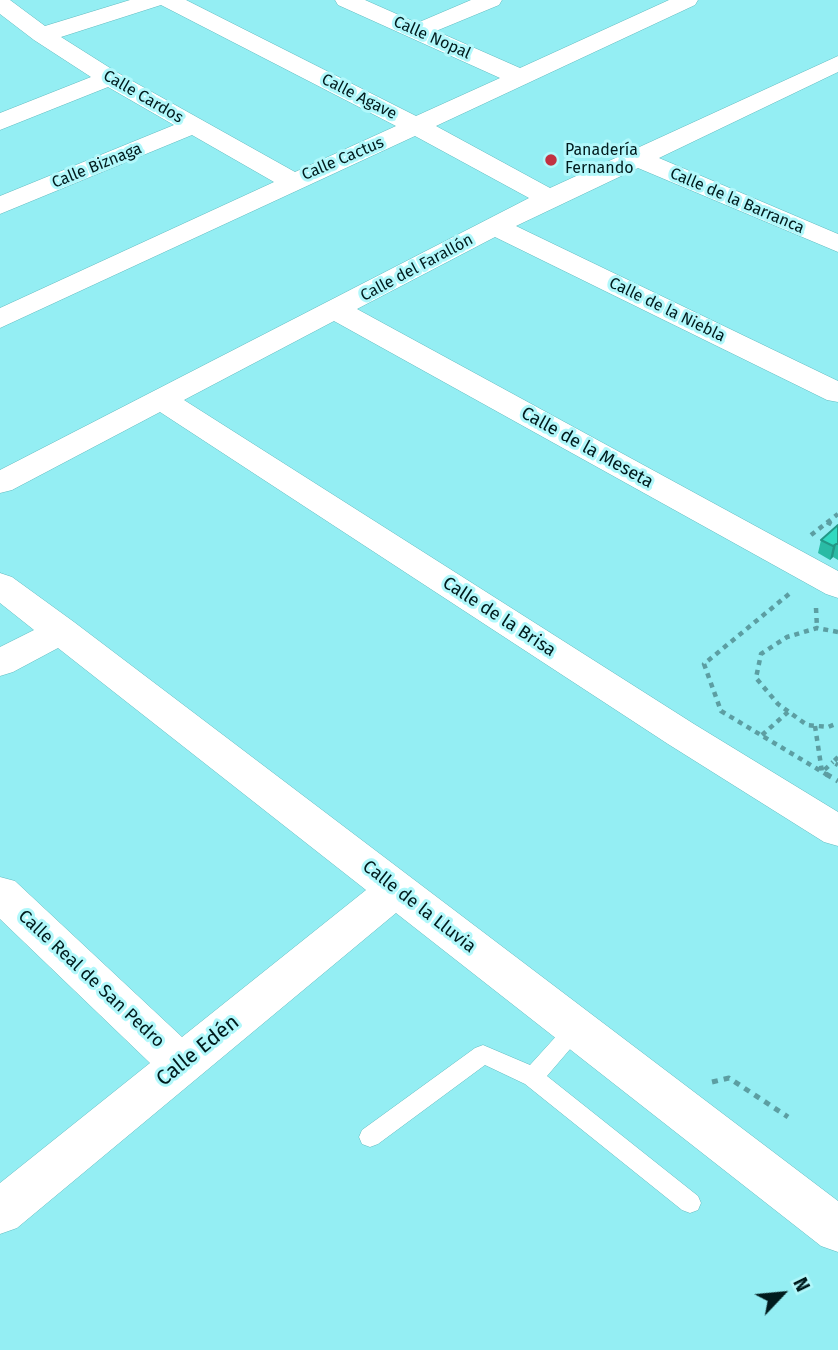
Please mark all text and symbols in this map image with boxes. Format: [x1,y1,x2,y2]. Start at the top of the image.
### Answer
street label: Calle Nopal [390,12,474,64]
street label: Calle Cardos [100,66,186,128]
street label: Calle Agave [318,70,400,124]
street label: Calle Cactus [299,133,387,185]
street label: Calle Biznaga [49,139,145,193]
place label: Panadería Fernando [565,141,638,179]
marker: Panadería Fernando [543,152,559,168]
street label: Calle de la Barranca [667,164,807,238]
street label: Calle del Farallón [357,230,477,306]
street label: Calle de la Niebla [606,274,728,346]
street label: Calle de la Meseta [517,403,657,493]
street label: Calle de la Brisa [438,572,560,662]
street label: Calle de la Lluvia [358,856,480,958]
street label: Calle Real de San Pedro [13,906,169,1052]
street label: Calle Edén [152,1010,244,1092]
north arrow [747,1259,817,1329]
text: N [788,1274,814,1295]

